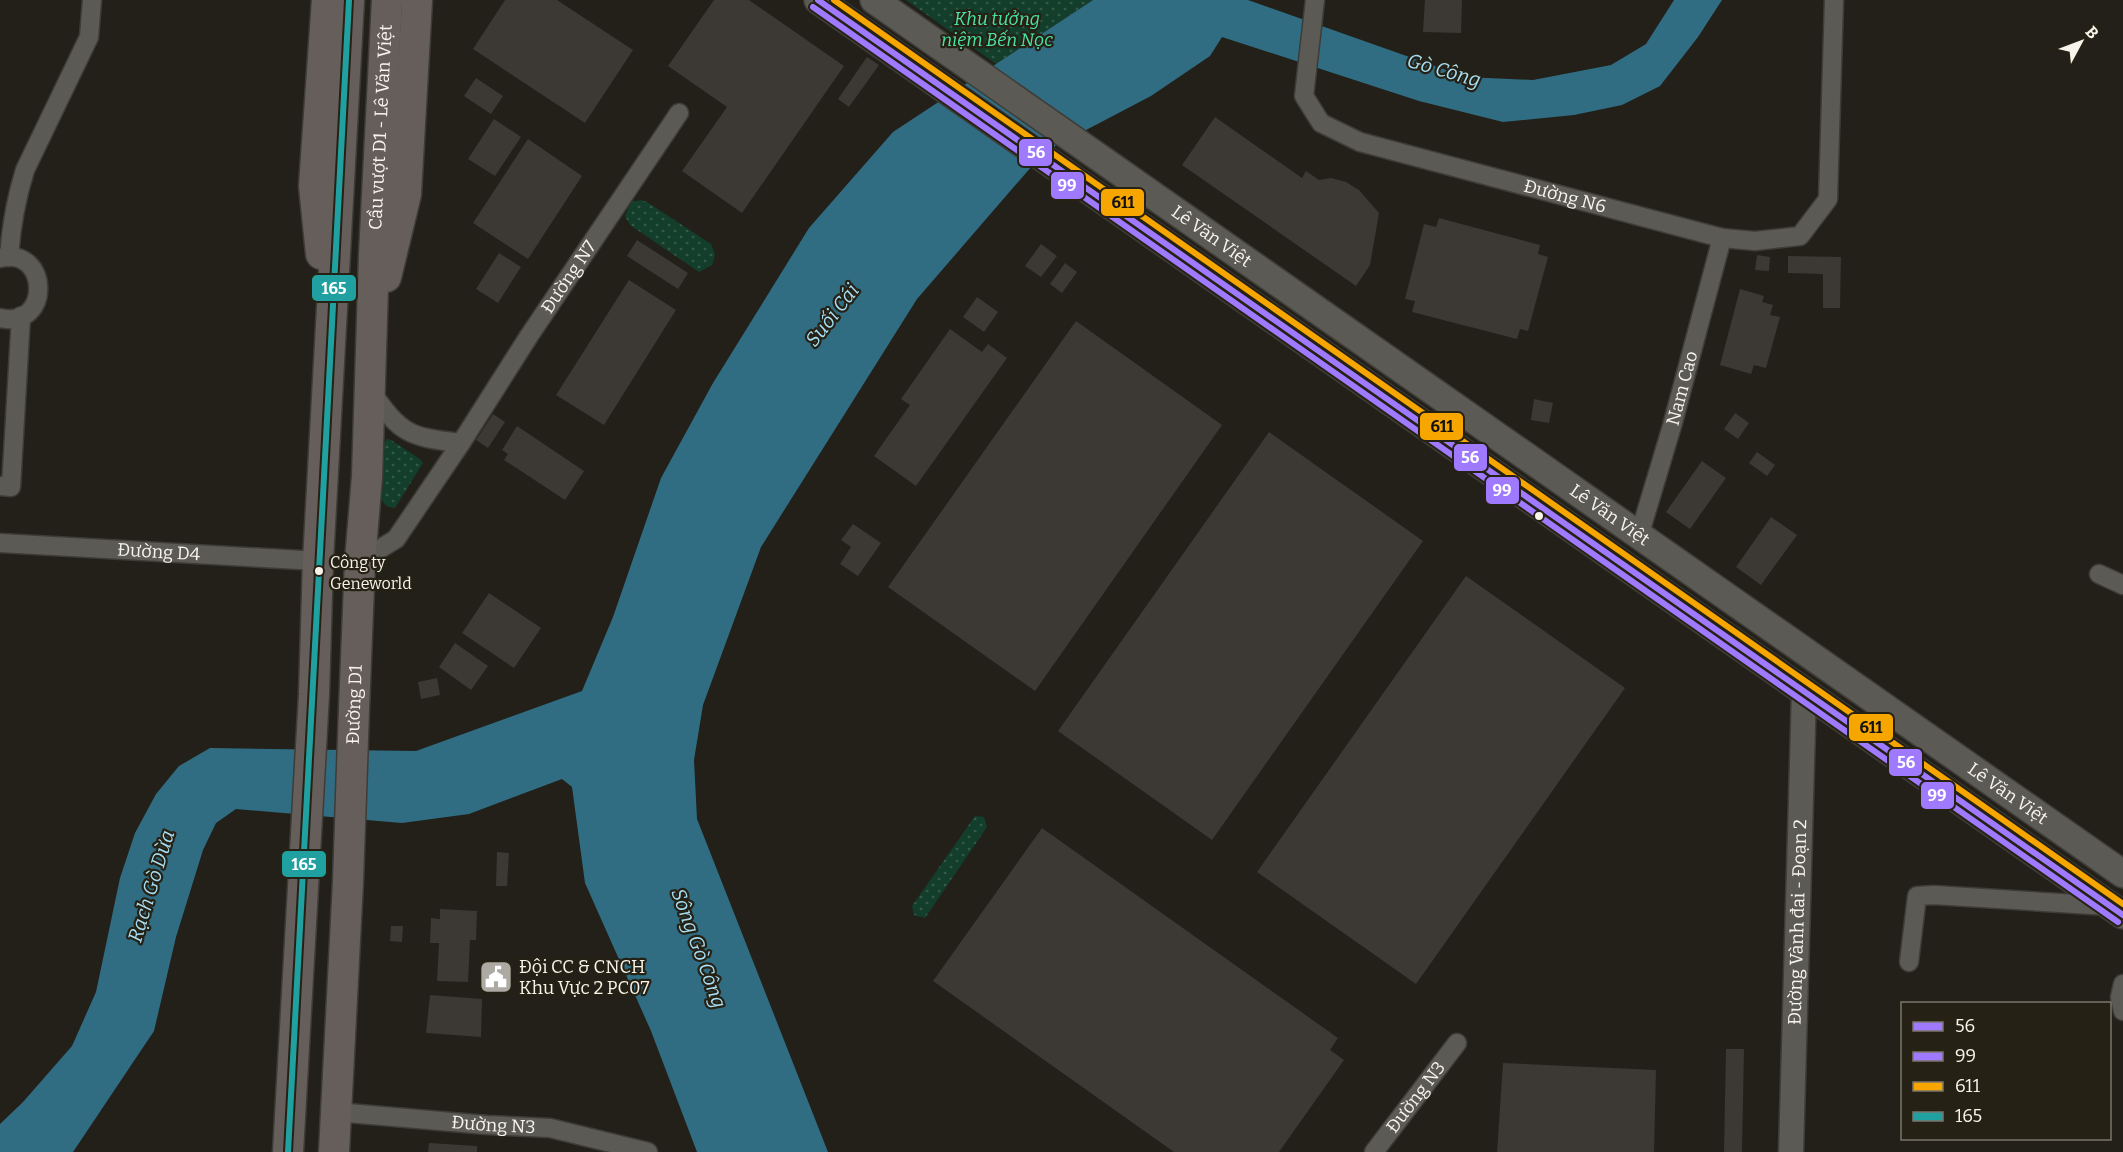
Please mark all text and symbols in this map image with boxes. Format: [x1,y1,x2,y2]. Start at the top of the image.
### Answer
park label: Khu tưởng niệm Bến Nọc [941,8,1053,51]
north arrow [2051,12,2111,72]
text: B [2081,22,2103,43]
street label: Cầu vượt D1 - Lê Văn Việt [364,23,397,230]
water label: Gò Công [1404,48,1484,92]
line badge: 56 [1018,138,1053,167]
text: 56 [1027,143,1046,162]
line badge: 99 [1050,171,1085,200]
street label: Đường N6 [1521,175,1609,218]
text: 99 [1058,176,1076,195]
line badge: 611 [1100,188,1145,217]
text: 611 [1111,193,1135,212]
street label: Lê Văn Việt [1167,201,1256,272]
street label: Đường N7 [536,236,601,318]
line badge: 165 [311,274,357,302]
text: 165 [322,279,347,298]
water label: Suối Cái [800,279,864,351]
street label: Nam Cao [1662,349,1702,428]
line badge: 611 [1419,412,1464,441]
text: 611 [1430,417,1454,436]
line badge: 56 [1453,443,1488,472]
text: 56 [1461,448,1480,467]
line badge: 99 [1485,476,1520,505]
street label: Lê Văn Việt [1566,479,1654,551]
text: 99 [1493,481,1511,500]
unlabelled marker [1533,510,1545,522]
street label: Đường D4 [117,539,201,565]
place label: Công ty Geneworld [330,553,412,593]
marker: Công ty Geneworld [313,565,325,577]
street label: Đường D1 [342,663,367,745]
line badge: 611 [1848,713,1894,742]
text: 611 [1859,718,1883,737]
line badge: 56 [1888,748,1923,777]
text: 56 [1897,753,1916,772]
street label: Lê Văn Việt [1964,758,2053,829]
line badge: 99 [1920,781,1955,810]
text: 99 [1928,786,1946,805]
street label: Đường Vành đai - Đoạn 2 [1784,819,1811,1025]
water label: Rạch Gò Dừa [123,827,179,945]
line badge: 165 [281,850,327,878]
text: 165 [292,855,317,874]
water label: Sông Gò Công [666,885,732,1011]
place label: Đội CC & CNCH Khu Vực 2 PC07 [519,956,650,999]
public building icon: Đội CC & CNCH Khu Vực 2 PC07 [478,959,514,995]
legend [1901,1002,2111,1140]
text: 56 [1955,1015,1975,1037]
text: 99 [1955,1045,1976,1067]
street label: Đường N3 [1382,1057,1450,1137]
text: 611 [1955,1075,1981,1097]
text: 165 [1955,1105,1982,1127]
street label: Đường N3 [451,1111,536,1138]

